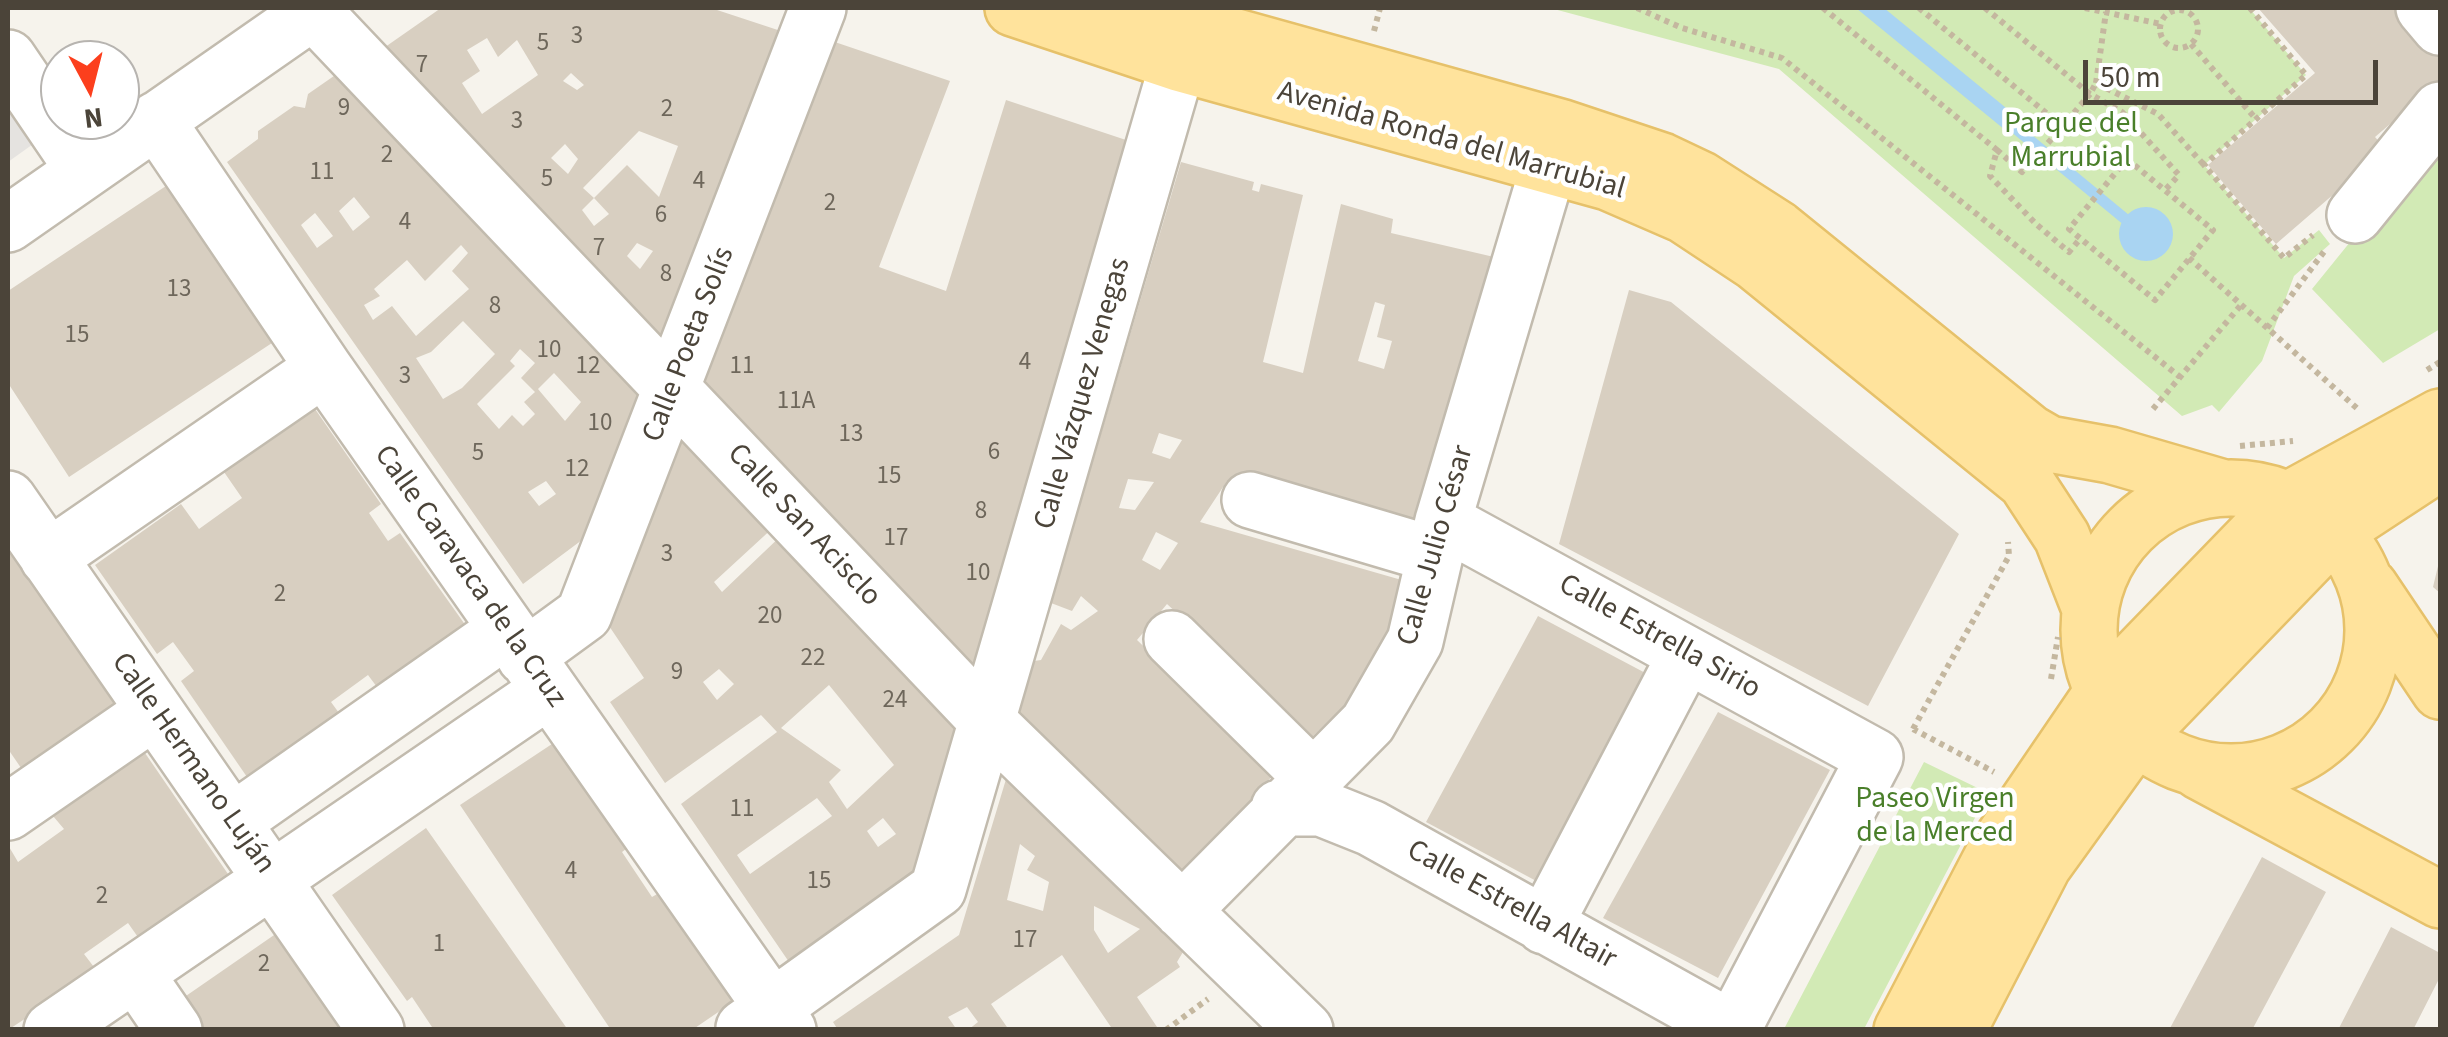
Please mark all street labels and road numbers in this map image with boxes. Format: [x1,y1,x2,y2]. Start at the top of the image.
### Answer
street label: Avenida Ronda del Marrubial [1273,75,1629,209]
street label: Calle Poeta Solís [636,242,744,448]
street label: Calle Vázquez Venegas [1028,254,1140,534]
street label: Calle San Acisclo [718,437,888,615]
street label: Calle Caravaca de la Cruz [365,439,573,715]
street label: Calle Julio César [1391,442,1483,650]
street label: Calle Estrella Sirio [1552,568,1766,708]
street label: Calle Hermano Luján [102,647,282,881]
street label: Calle Estrella Altair [1400,834,1622,978]

